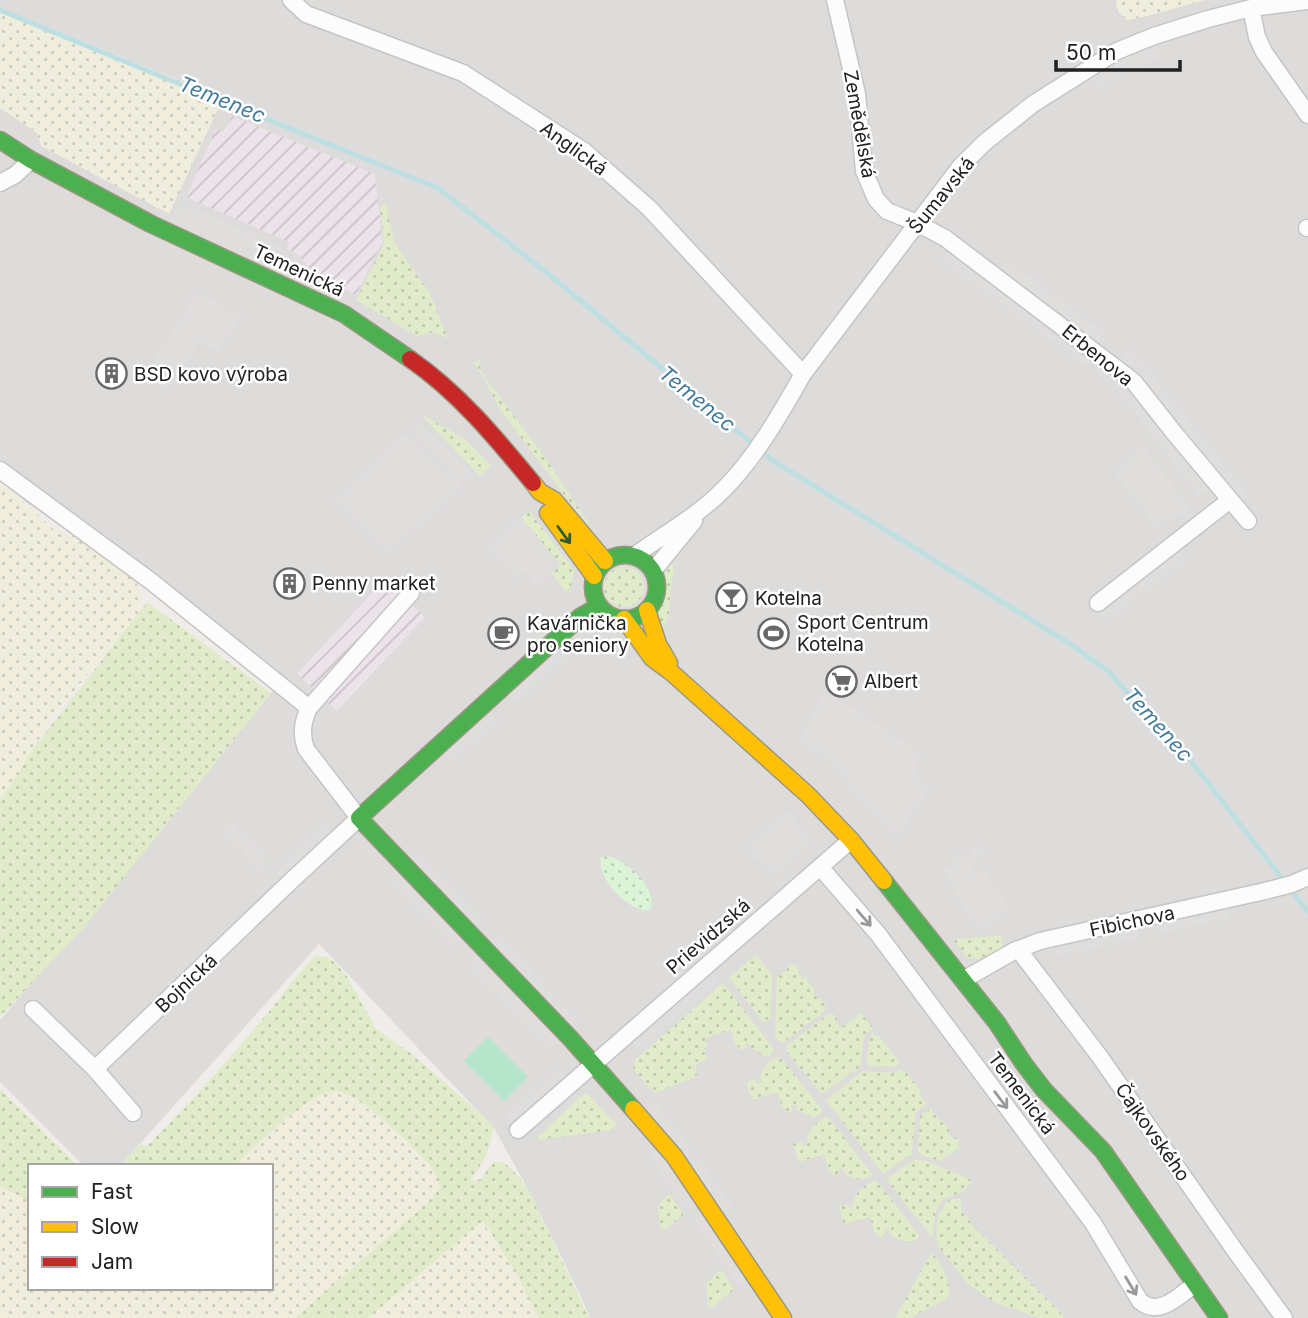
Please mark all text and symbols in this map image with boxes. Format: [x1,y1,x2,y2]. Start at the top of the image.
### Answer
scale bar [1056,28,1180,72]
text: 50 m [1066,40,1116,65]
street label: Zemědělská [839,68,880,180]
water label: Temenec [175,71,269,128]
street label: Anglická [536,116,612,180]
street label: Šumavská [903,152,979,238]
street label: Temenická [250,239,348,301]
street label: Erbenova [1057,320,1138,391]
building icon: BSD kovo výroba [94,357,128,391]
water label: Temenec [654,360,741,437]
place label: BSD kovo výroba [134,363,288,386]
one-way arrow [556,526,571,545]
building icon: Penny market [272,566,306,600]
place label: Penny market [312,572,435,595]
bar icon: Kotelna [715,581,749,615]
place label: Kotelna [755,587,822,610]
place label: Sport Centrum Kotelna [797,611,929,656]
place label: Kavárnička pro seniory [527,612,629,657]
sports icon: Sport Centrum Kotelna [757,616,791,650]
cafe icon: Kavárnička pro seniory [487,617,521,651]
supermarket icon: Albert [824,664,858,698]
place label: Albert [864,670,918,693]
water label: Temenec [1119,682,1198,767]
street label: Prievidzská [662,894,755,979]
street label: Fibichova [1087,901,1177,942]
one-way arrow [856,909,872,927]
street label: Bojnická [151,949,222,1018]
street label: Temenická [983,1048,1060,1139]
street label: Čajkovského [1110,1079,1195,1186]
one-way arrow [994,1090,1009,1109]
legend [28,1164,273,1290]
text: Fast [91,1179,133,1204]
text: Slow [91,1214,139,1239]
text: Jam [91,1249,133,1274]
one-way arrow [1125,1276,1139,1296]

